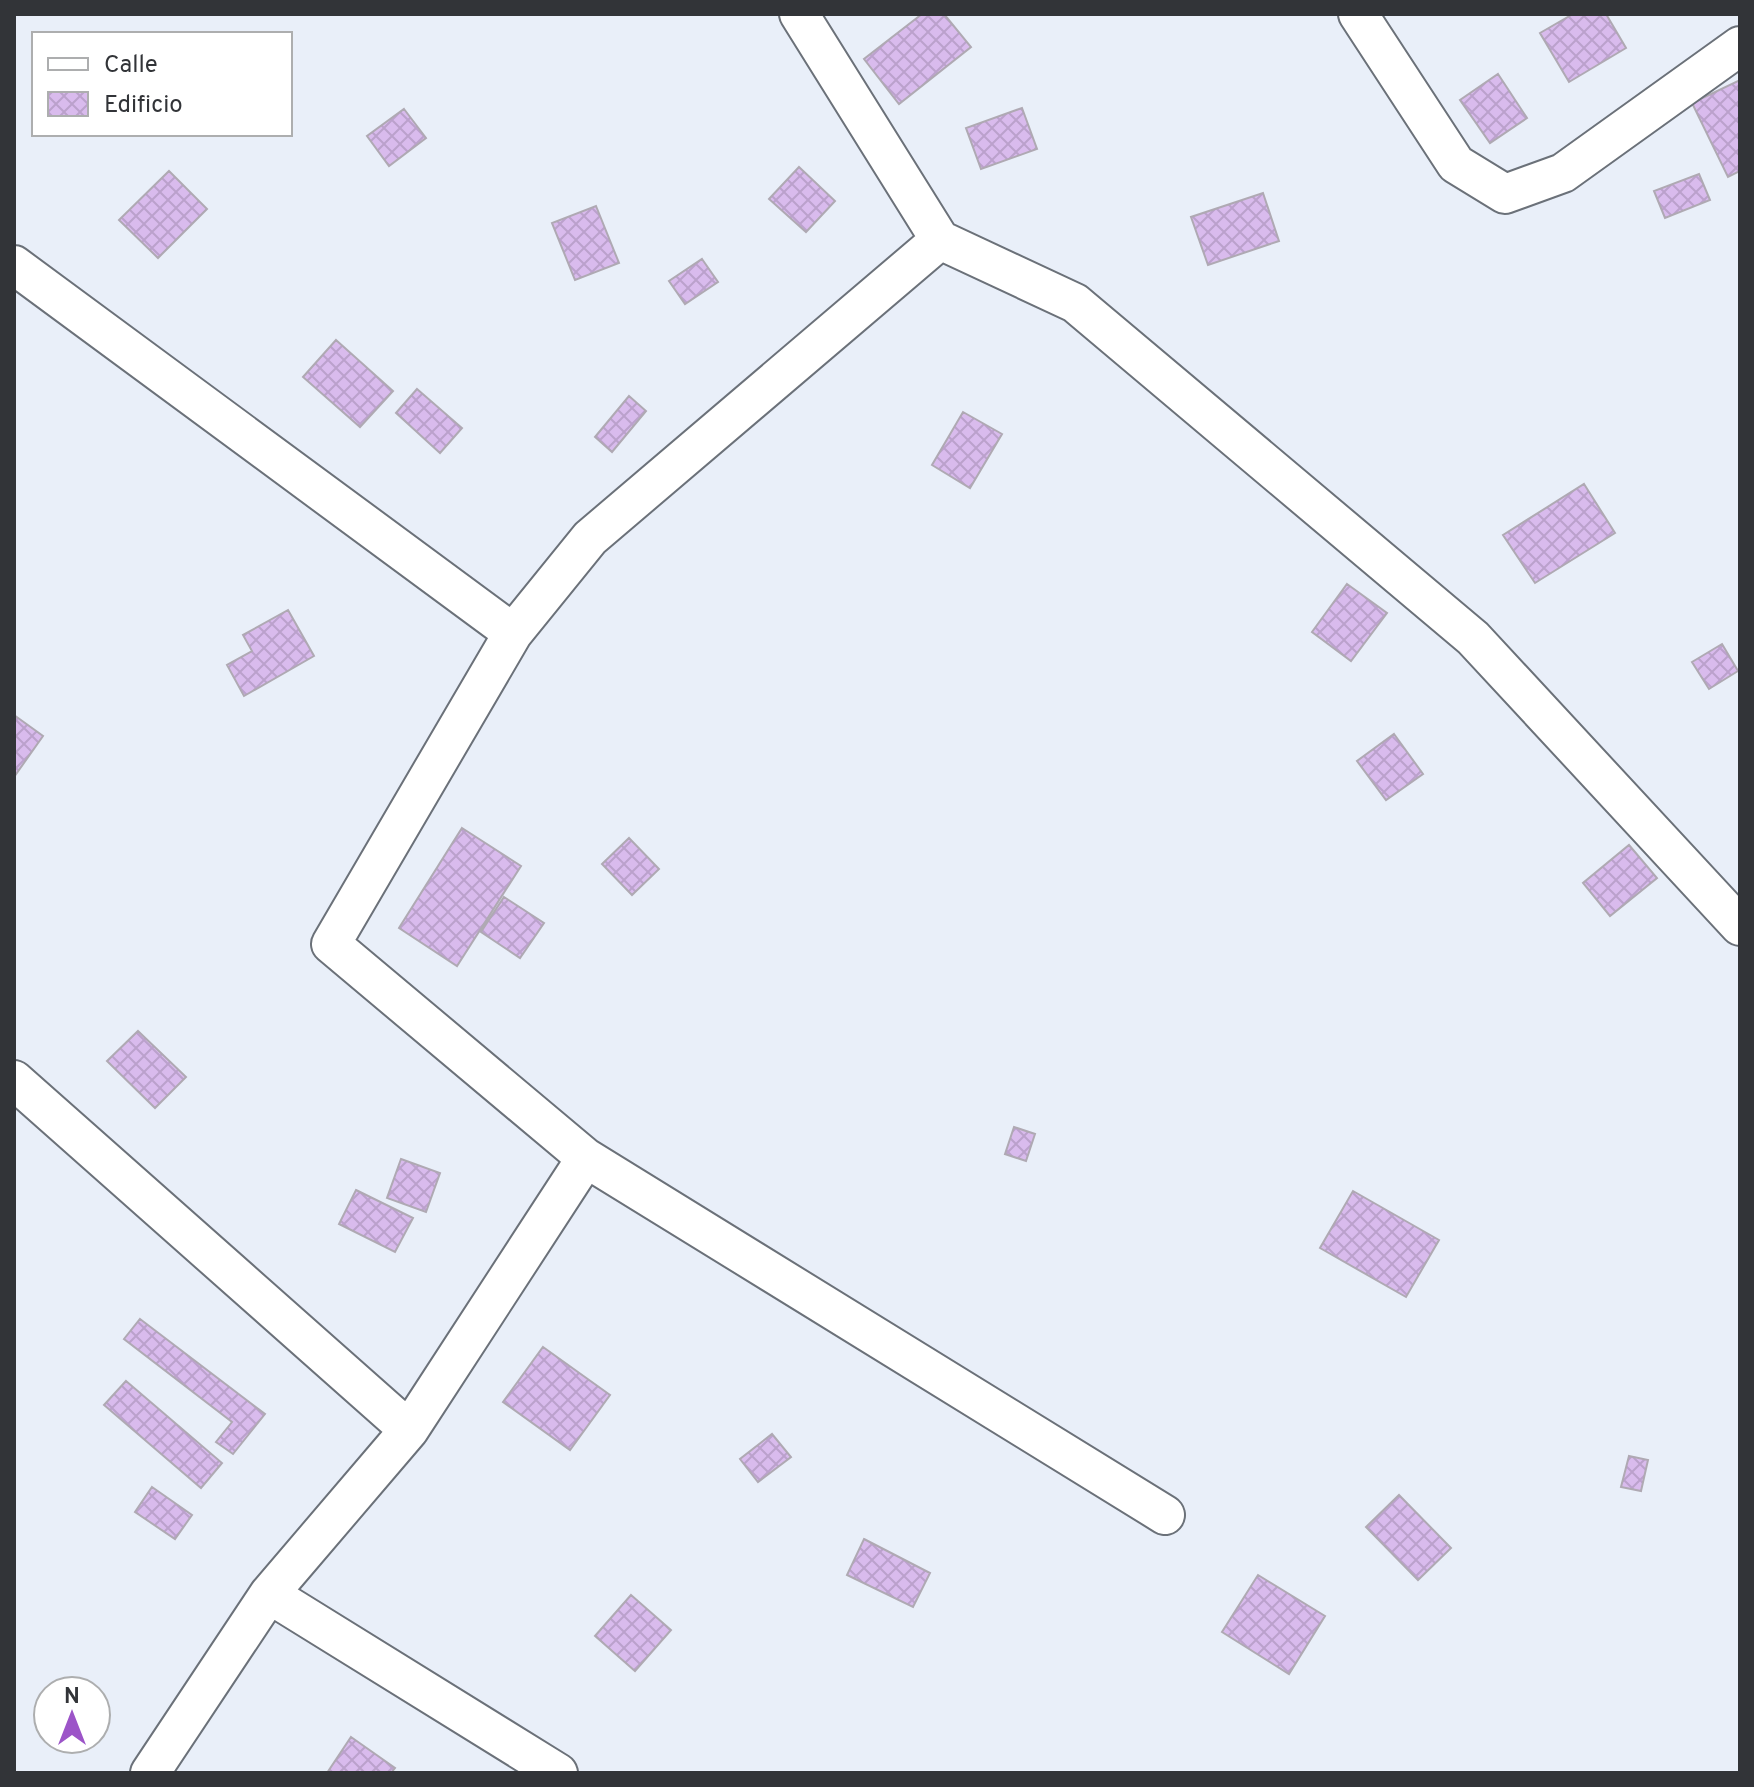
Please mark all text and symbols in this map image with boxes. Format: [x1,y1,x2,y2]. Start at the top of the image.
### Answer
legend [32,32,292,136]
text: Calle [104,51,158,81]
text: Edificio [104,91,183,121]
north arrow [32,1675,112,1755]
text: N [64,1684,80,1711]

